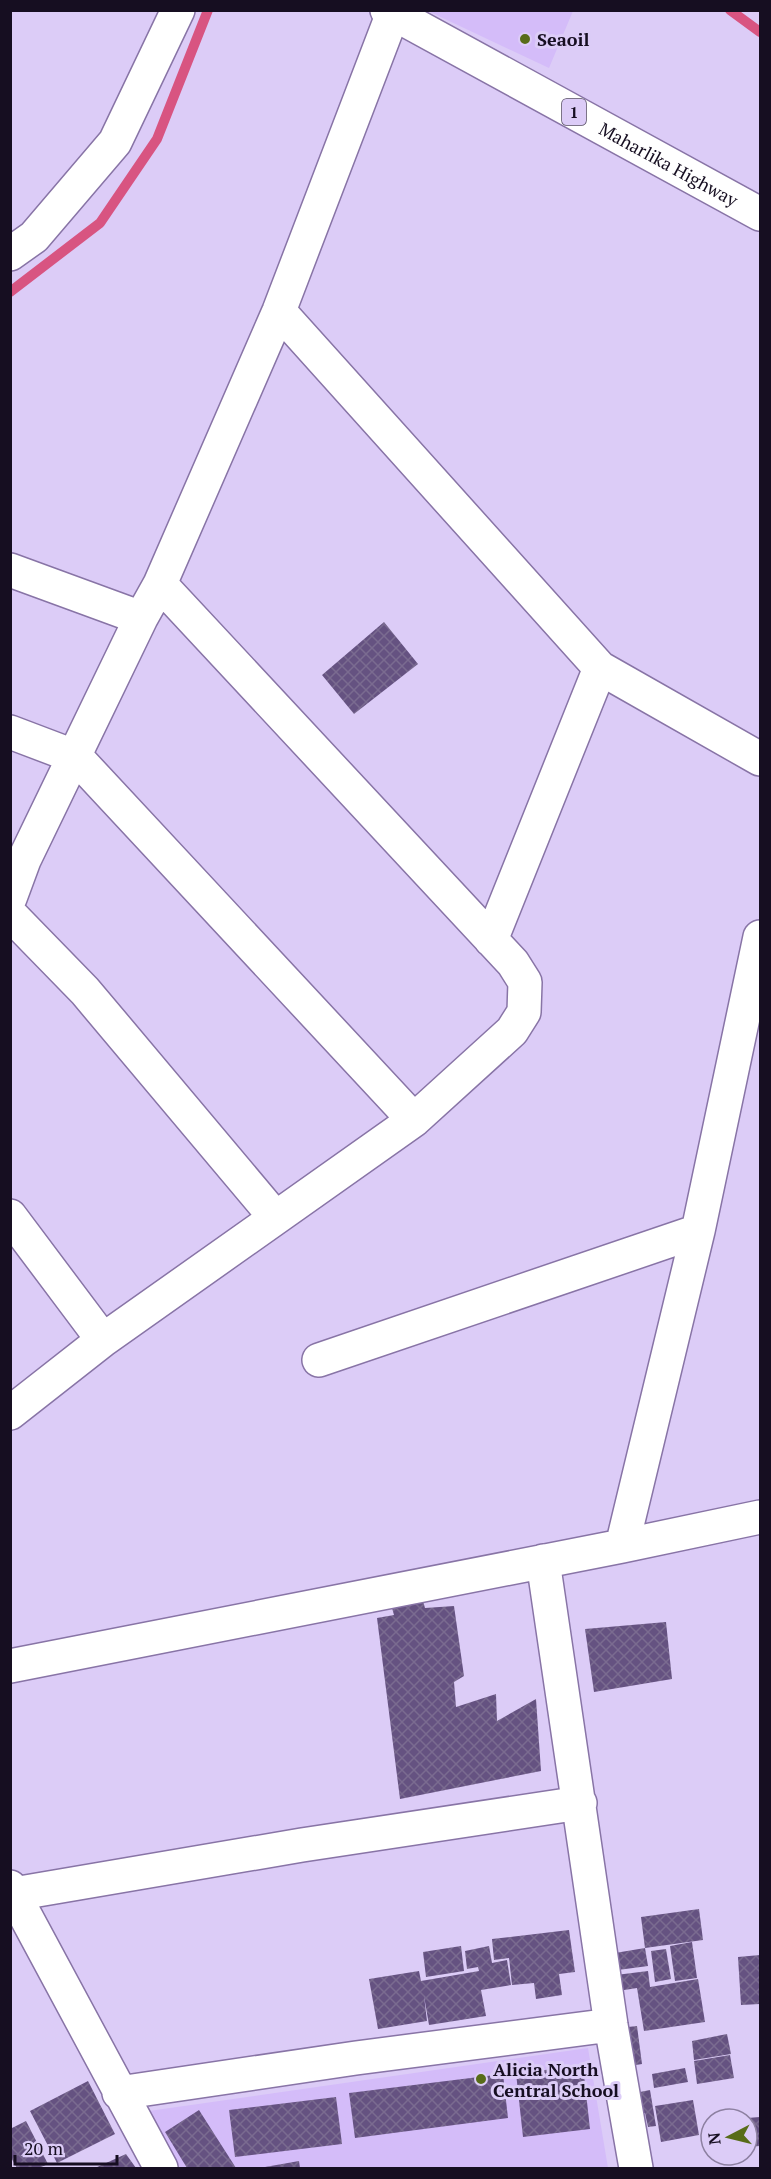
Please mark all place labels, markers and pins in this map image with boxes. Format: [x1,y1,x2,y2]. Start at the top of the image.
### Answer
place label: Seaoil [537,27,589,51]
marker: Seaoil [518,32,532,46]
place label: Alicia North Central School [493,2057,619,2102]
marker: Alicia North Central School [474,2072,488,2086]

